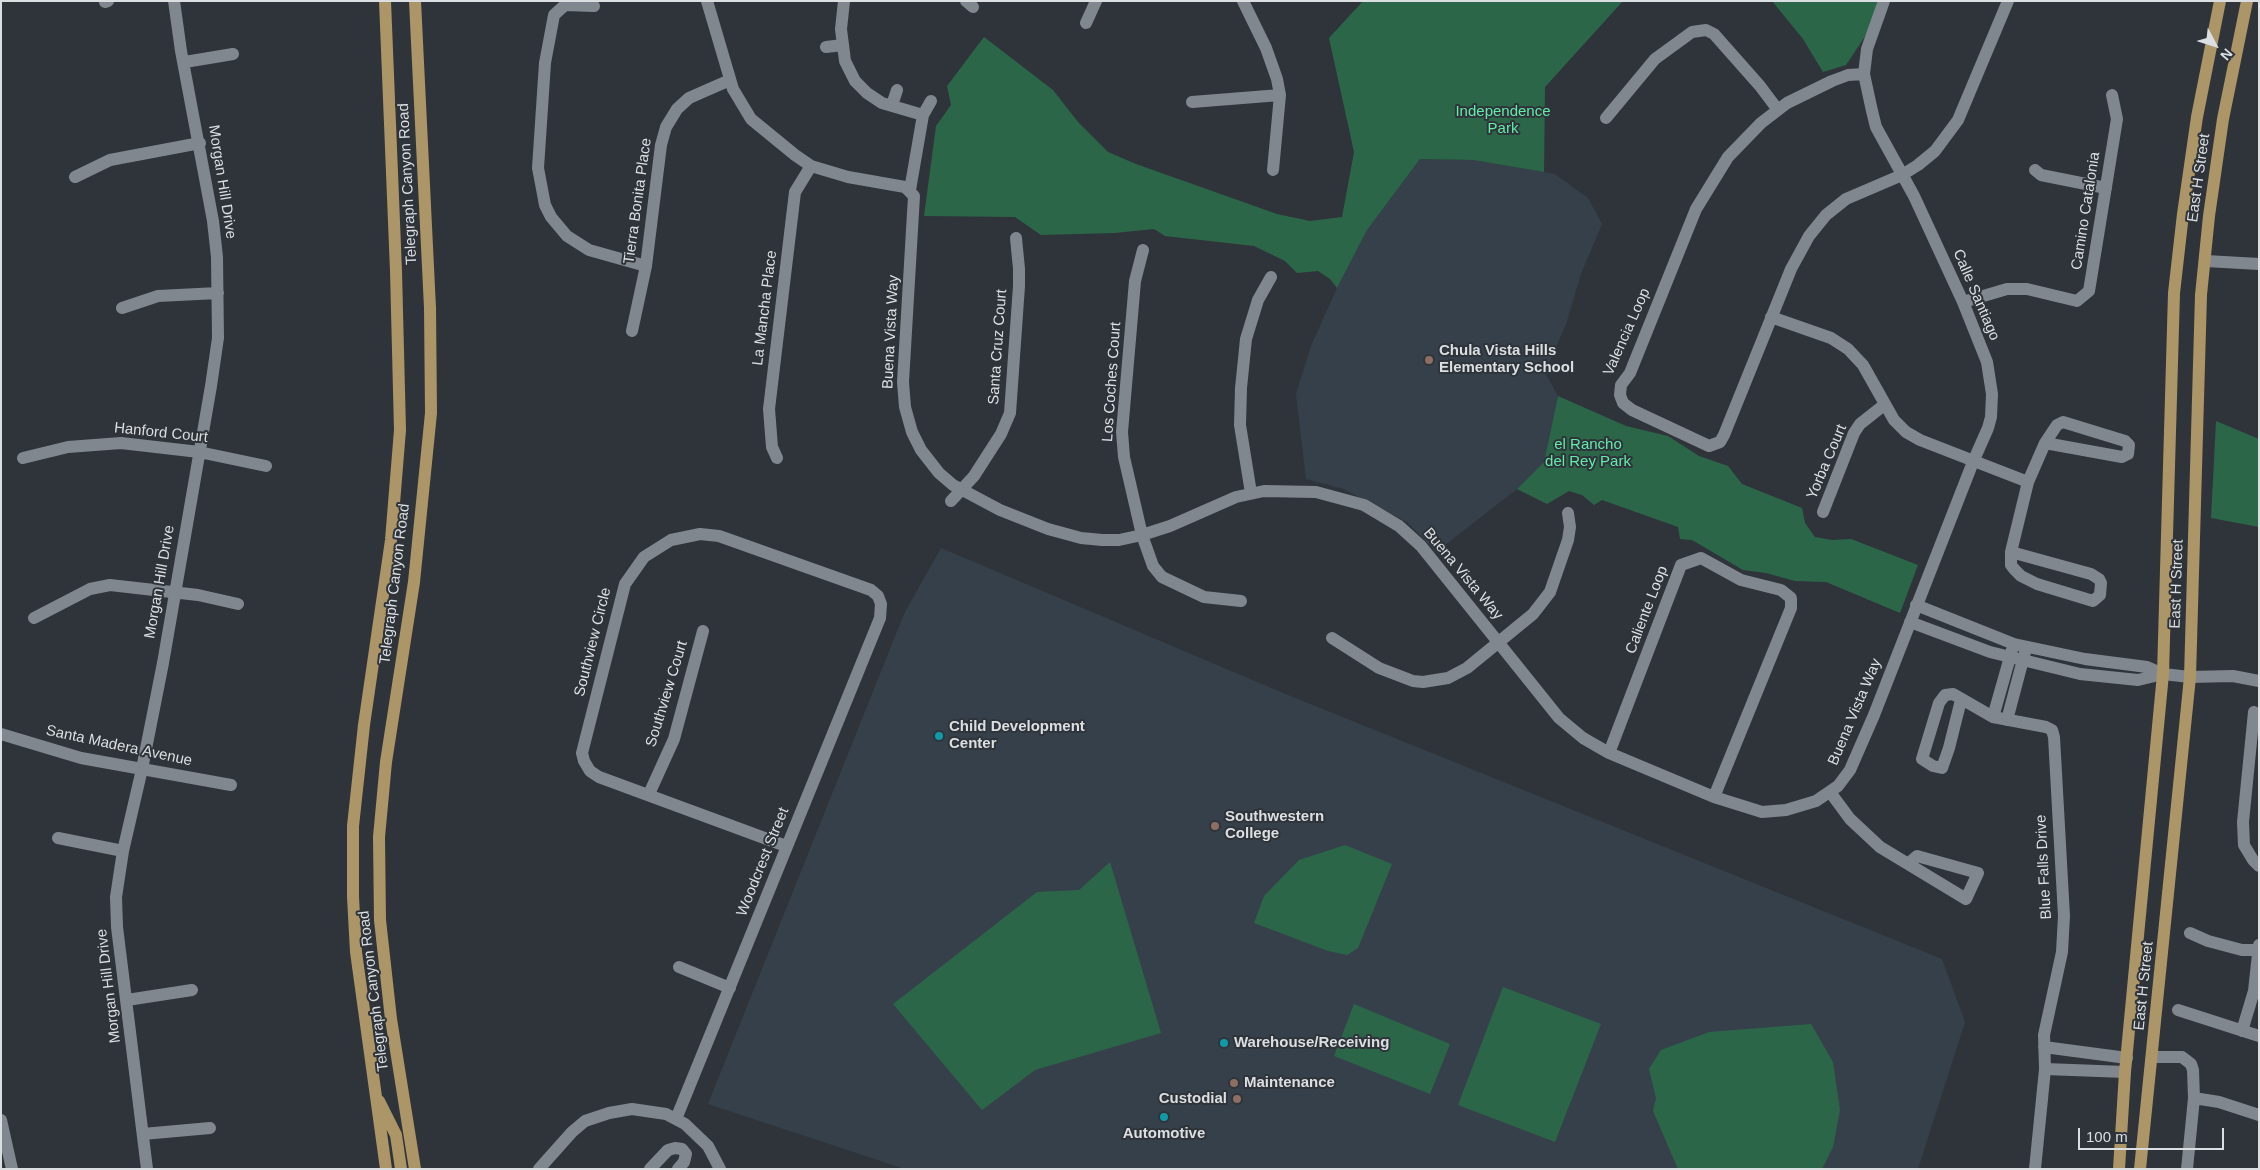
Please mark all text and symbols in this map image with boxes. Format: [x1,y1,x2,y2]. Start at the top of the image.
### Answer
north arrow [2190,20,2240,70]
text: N [2217,46,2236,64]
street label: Telegraph Canyon Road [395,103,421,265]
park label: Independence Park [1455,103,1551,138]
street label: Morgan Hill Drive [204,124,240,240]
street label: East H Street [2184,133,2214,223]
street label: Tierra Bonita Place [620,137,656,265]
street label: Camino Catalonia [2068,151,2104,271]
street label: Calle Santiago [1949,247,2003,343]
street label: La Mancha Place [749,249,781,367]
street label: Buena Vista Way [879,274,903,390]
street label: Valencia Loop [1600,285,1654,379]
street label: Santa Cruz Court [985,289,1011,405]
street label: Los Coches Court [1099,321,1125,443]
place label: Chula Vista Hills Elementary School [1439,342,1574,377]
marker: Chula Vista Hills Elementary School [1423,354,1435,366]
street label: Hanford Court [113,419,209,447]
street label: Yorba Court [1803,422,1851,502]
park label: el Rancho del Rey Park [1545,436,1631,471]
street label: Telegraph Canyon Road [376,503,414,665]
street label: Morgan Hill Drive [141,524,179,640]
street label: Buena Vista Way [1419,524,1507,624]
street label: East H Street [2166,539,2188,629]
street label: Caliente Loop [1622,564,1672,656]
street label: Southview Circle [571,586,615,698]
street label: Southview Court [642,639,692,749]
street label: Buena Vista Way [1824,656,1886,768]
place label: Child Development Center [949,718,1085,753]
street label: Santa Madera Avenue [44,722,194,770]
marker: Child Development Center [933,730,945,742]
street label: Woodcrest Street [733,805,793,919]
place label: Southwestern College [1225,808,1324,843]
street label: Blue Falls Drive [2032,814,2056,920]
marker: Southwestern College [1209,820,1221,832]
street label: Telegraph Canyon Road [355,910,393,1072]
street label: Morgan Hill Drive [93,928,125,1044]
street label: East H Street [2130,941,2158,1031]
place label: Warehouse/Receiving [1234,1034,1389,1052]
marker: Warehouse/Receiving [1218,1037,1230,1049]
place label: Maintenance [1244,1074,1335,1092]
marker: Maintenance [1228,1077,1240,1089]
place label: Custodial [1159,1090,1227,1108]
marker: Custodial [1231,1093,1243,1105]
marker: Automotive [1158,1111,1170,1123]
scale bar [2080,1118,2226,1150]
place label: Automotive [1123,1125,1205,1143]
text: 100 m [2086,1128,2128,1145]

